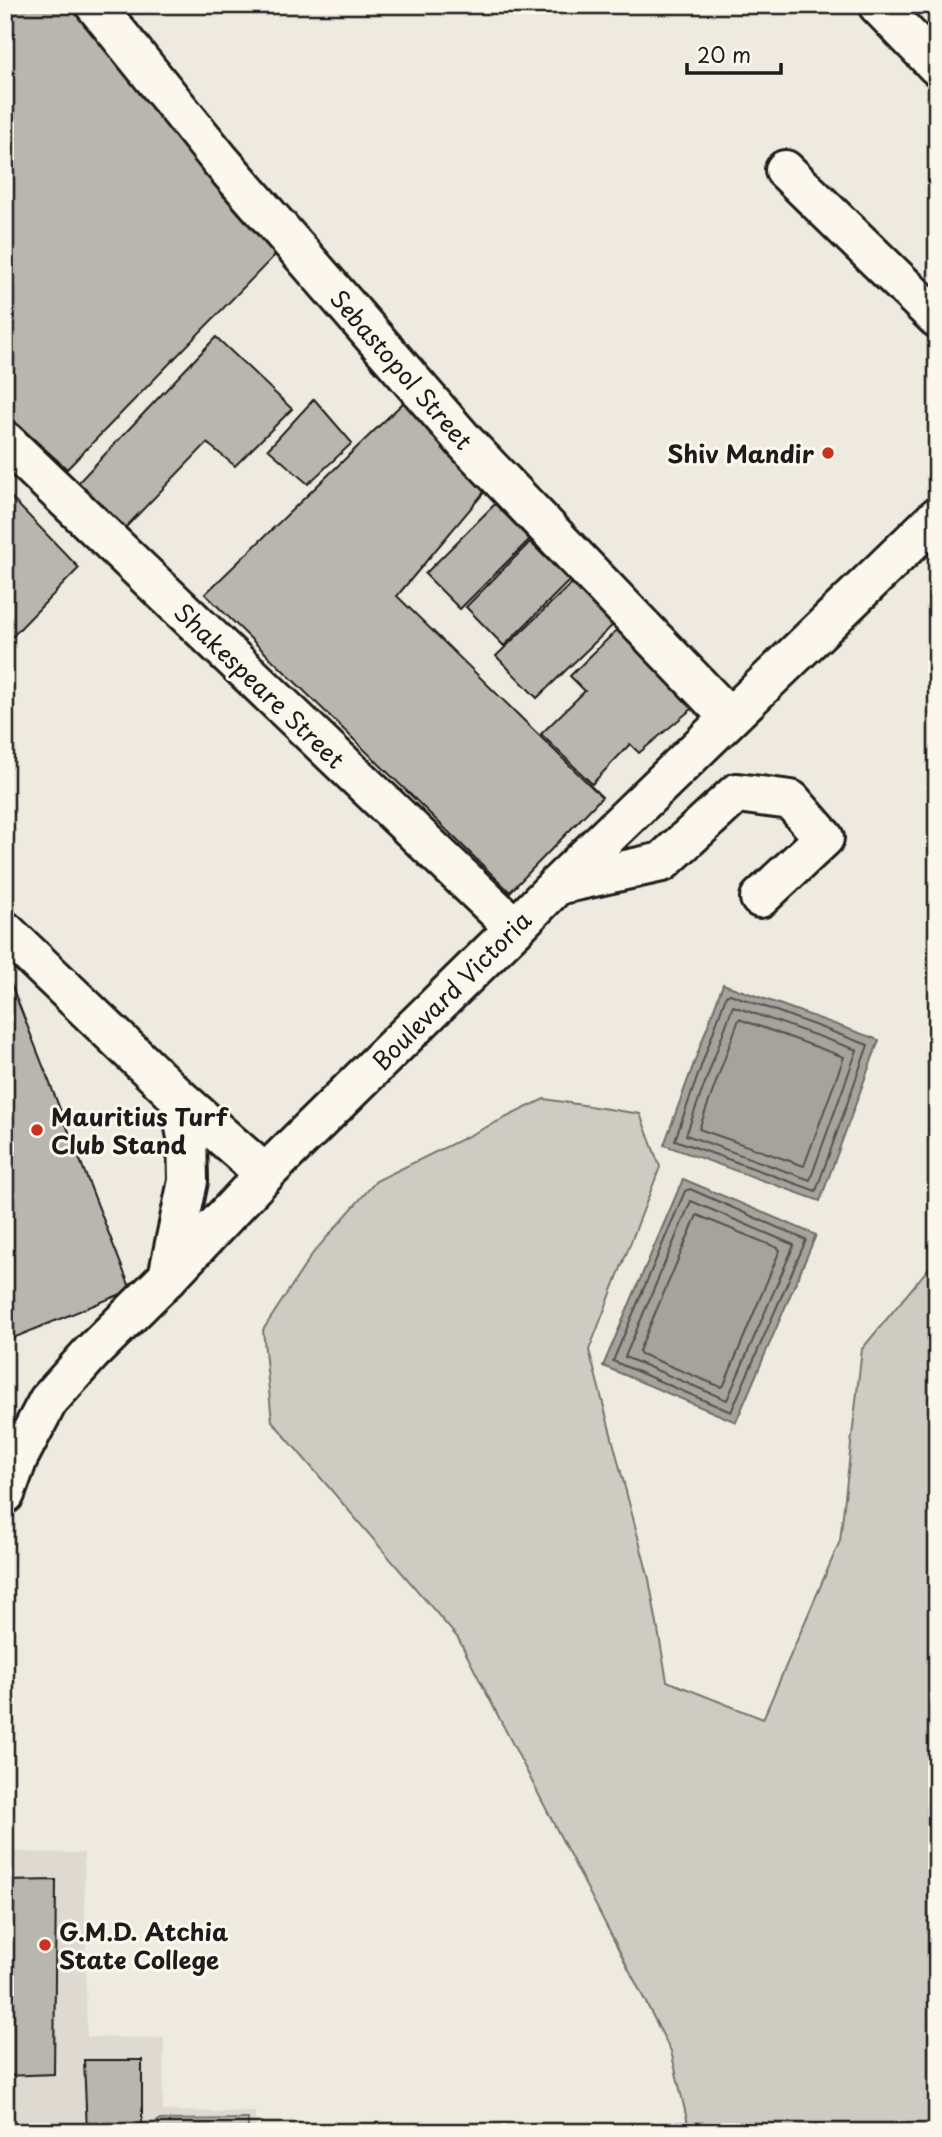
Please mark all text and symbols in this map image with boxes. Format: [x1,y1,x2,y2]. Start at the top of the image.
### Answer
scale bar [687,32,781,76]
text: 20 m [697,38,751,70]
street label: Sebastopol Street [322,281,482,457]
place label: Shiv Mandir [667,435,815,471]
marker: Shiv Mandir [820,445,836,461]
street label: Shakespeare Street [166,594,354,776]
street label: Boulevard Victoria [363,902,539,1078]
place label: Mauritius Turf Club Stand [51,1098,230,1162]
marker: Mauritius Turf Club Stand [29,1122,45,1138]
place label: G.M.D. Atchia State College [59,1913,229,1977]
marker: G.M.D. Atchia State College [37,1937,53,1953]

